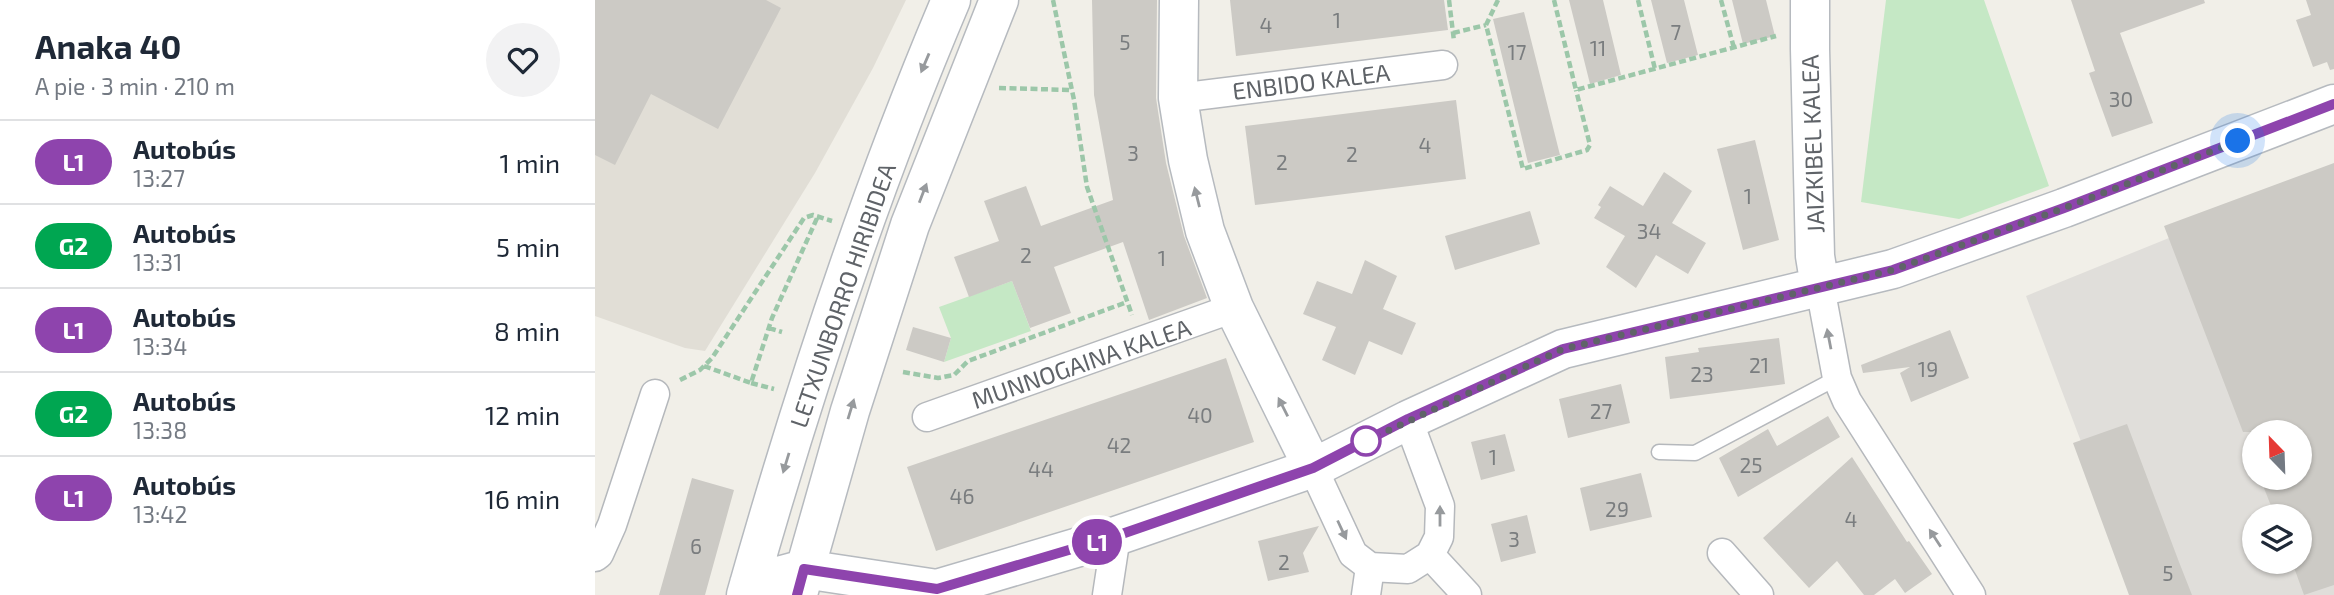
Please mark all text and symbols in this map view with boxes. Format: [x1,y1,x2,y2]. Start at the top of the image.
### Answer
house number: 1 [1333,7,1341,32]
house number: 4 [1260,12,1272,37]
house number: 7 [1671,19,1682,44]
button: heart [486,23,560,97]
text: Anaka 40 [35,26,181,66]
house number: 5 [1119,29,1131,54]
house number: 11 [1590,35,1606,60]
house number: 17 [1507,39,1527,64]
one-way arrow [919,53,931,73]
street label: JAIZKIBEL KALEA [1794,54,1830,234]
street label: ENBIDO KALEA [1230,57,1392,105]
text: A pie · 3 min · 210 m [35,72,235,100]
house number: 30 [2109,86,2133,111]
your location [2220,123,2255,158]
house number: 4 [1419,132,1431,157]
text: Autobús [133,133,236,164]
house number: 3 [1127,140,1139,165]
house number: 2 [1346,141,1358,166]
text: L1 [62,147,85,176]
text: 1 min [500,147,560,178]
house number: 2 [1276,149,1288,174]
street label: LETXUNBORRO HIRIBIDEA [783,159,901,431]
text: 13:27 [133,164,185,192]
one-way arrow [917,183,928,204]
house number: 1 [1744,183,1752,208]
one-way arrow [1191,186,1202,208]
text: Autobús [133,217,236,248]
house number: 34 [1637,218,1661,243]
text: G2 [59,231,88,260]
text: 5 min [496,231,560,262]
house number: 2 [1020,242,1032,267]
house number: 1 [1158,245,1166,270]
text: 13:31 [133,248,182,276]
text: Autobús [133,301,236,332]
street label: MUNNOGAINA KALEA [968,312,1194,414]
text: L1 [62,315,85,344]
text: 8 min [494,315,560,346]
one-way arrow [1824,328,1835,350]
text: 13:34 [133,332,187,360]
house number: 21 [1749,352,1769,377]
house number: 19 [1918,356,1938,381]
house number: 23 [1690,361,1714,386]
text: Autobús [133,385,236,416]
one-way arrow [1277,397,1289,417]
one-way arrow [847,398,857,419]
house number: 27 [1590,398,1613,423]
text: G2 [59,399,88,428]
text: 12 min [485,399,560,430]
house number: 40 [1187,402,1213,427]
text: 13:38 [133,416,187,444]
north arrow [2242,420,2312,490]
map controls [2242,420,2312,574]
unlabelled marker [1351,426,1381,456]
house number: 42 [1107,432,1131,457]
house number: 1 [1489,444,1497,469]
one-way arrow [780,452,790,473]
house number: 25 [1739,452,1763,477]
house number: 44 [1028,456,1054,481]
text: Autobús [133,469,236,500]
text: L1 [62,483,85,512]
text: 16 min [485,483,560,514]
house number: 46 [950,483,974,508]
house number: 29 [1605,496,1629,521]
text: 13:42 [133,500,187,528]
one-way arrow [1434,504,1446,526]
button: layers [2242,504,2312,574]
house number: 4 [1845,506,1857,531]
line badge: L1 [1065,519,1129,565]
one-way arrow [1336,520,1348,540]
house number: 3 [1508,526,1520,551]
text: L1 [1086,527,1108,556]
one-way arrow [1928,528,1941,547]
house number: 6 [690,533,702,558]
house number: 2 [1278,549,1290,574]
house number: 5 [2162,560,2174,585]

